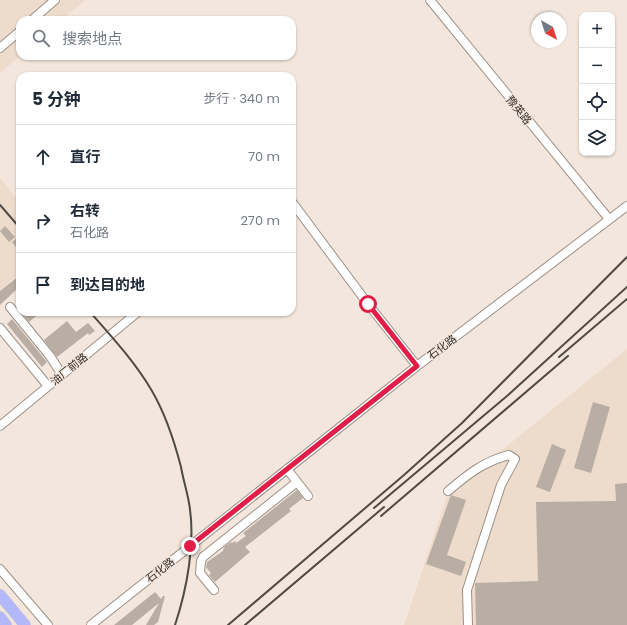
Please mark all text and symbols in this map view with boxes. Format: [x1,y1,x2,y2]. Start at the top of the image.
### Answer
north arrow [531,12,567,48]
map controls [579,12,615,156]
button: + [579,12,615,48]
search box [16,16,296,60]
icon: search [30,27,52,49]
text: 搜索地点 [62,28,122,49]
button: − [579,48,615,84]
button: locate [579,84,615,120]
text: 5 分钟 [32,87,81,111]
text: 步行 · 340 m [203,89,280,108]
street label: 豫英路 [502,92,536,128]
button: layers [579,120,615,156]
icon: ahead [32,146,54,168]
text: 直行 [70,146,100,167]
text: 70 m [248,147,280,166]
text: 右转 [70,200,100,221]
icon: right [32,210,54,232]
text: 270 m [240,211,280,230]
text: 石化路 [70,223,109,242]
icon: arrive [32,274,54,296]
text: 到达目的地 [70,274,145,295]
route start [359,295,377,313]
street label: 石化路 [424,331,460,363]
street label: 油厂前路 [47,349,91,389]
route end [181,537,199,555]
street label: 石化路 [142,554,178,586]

